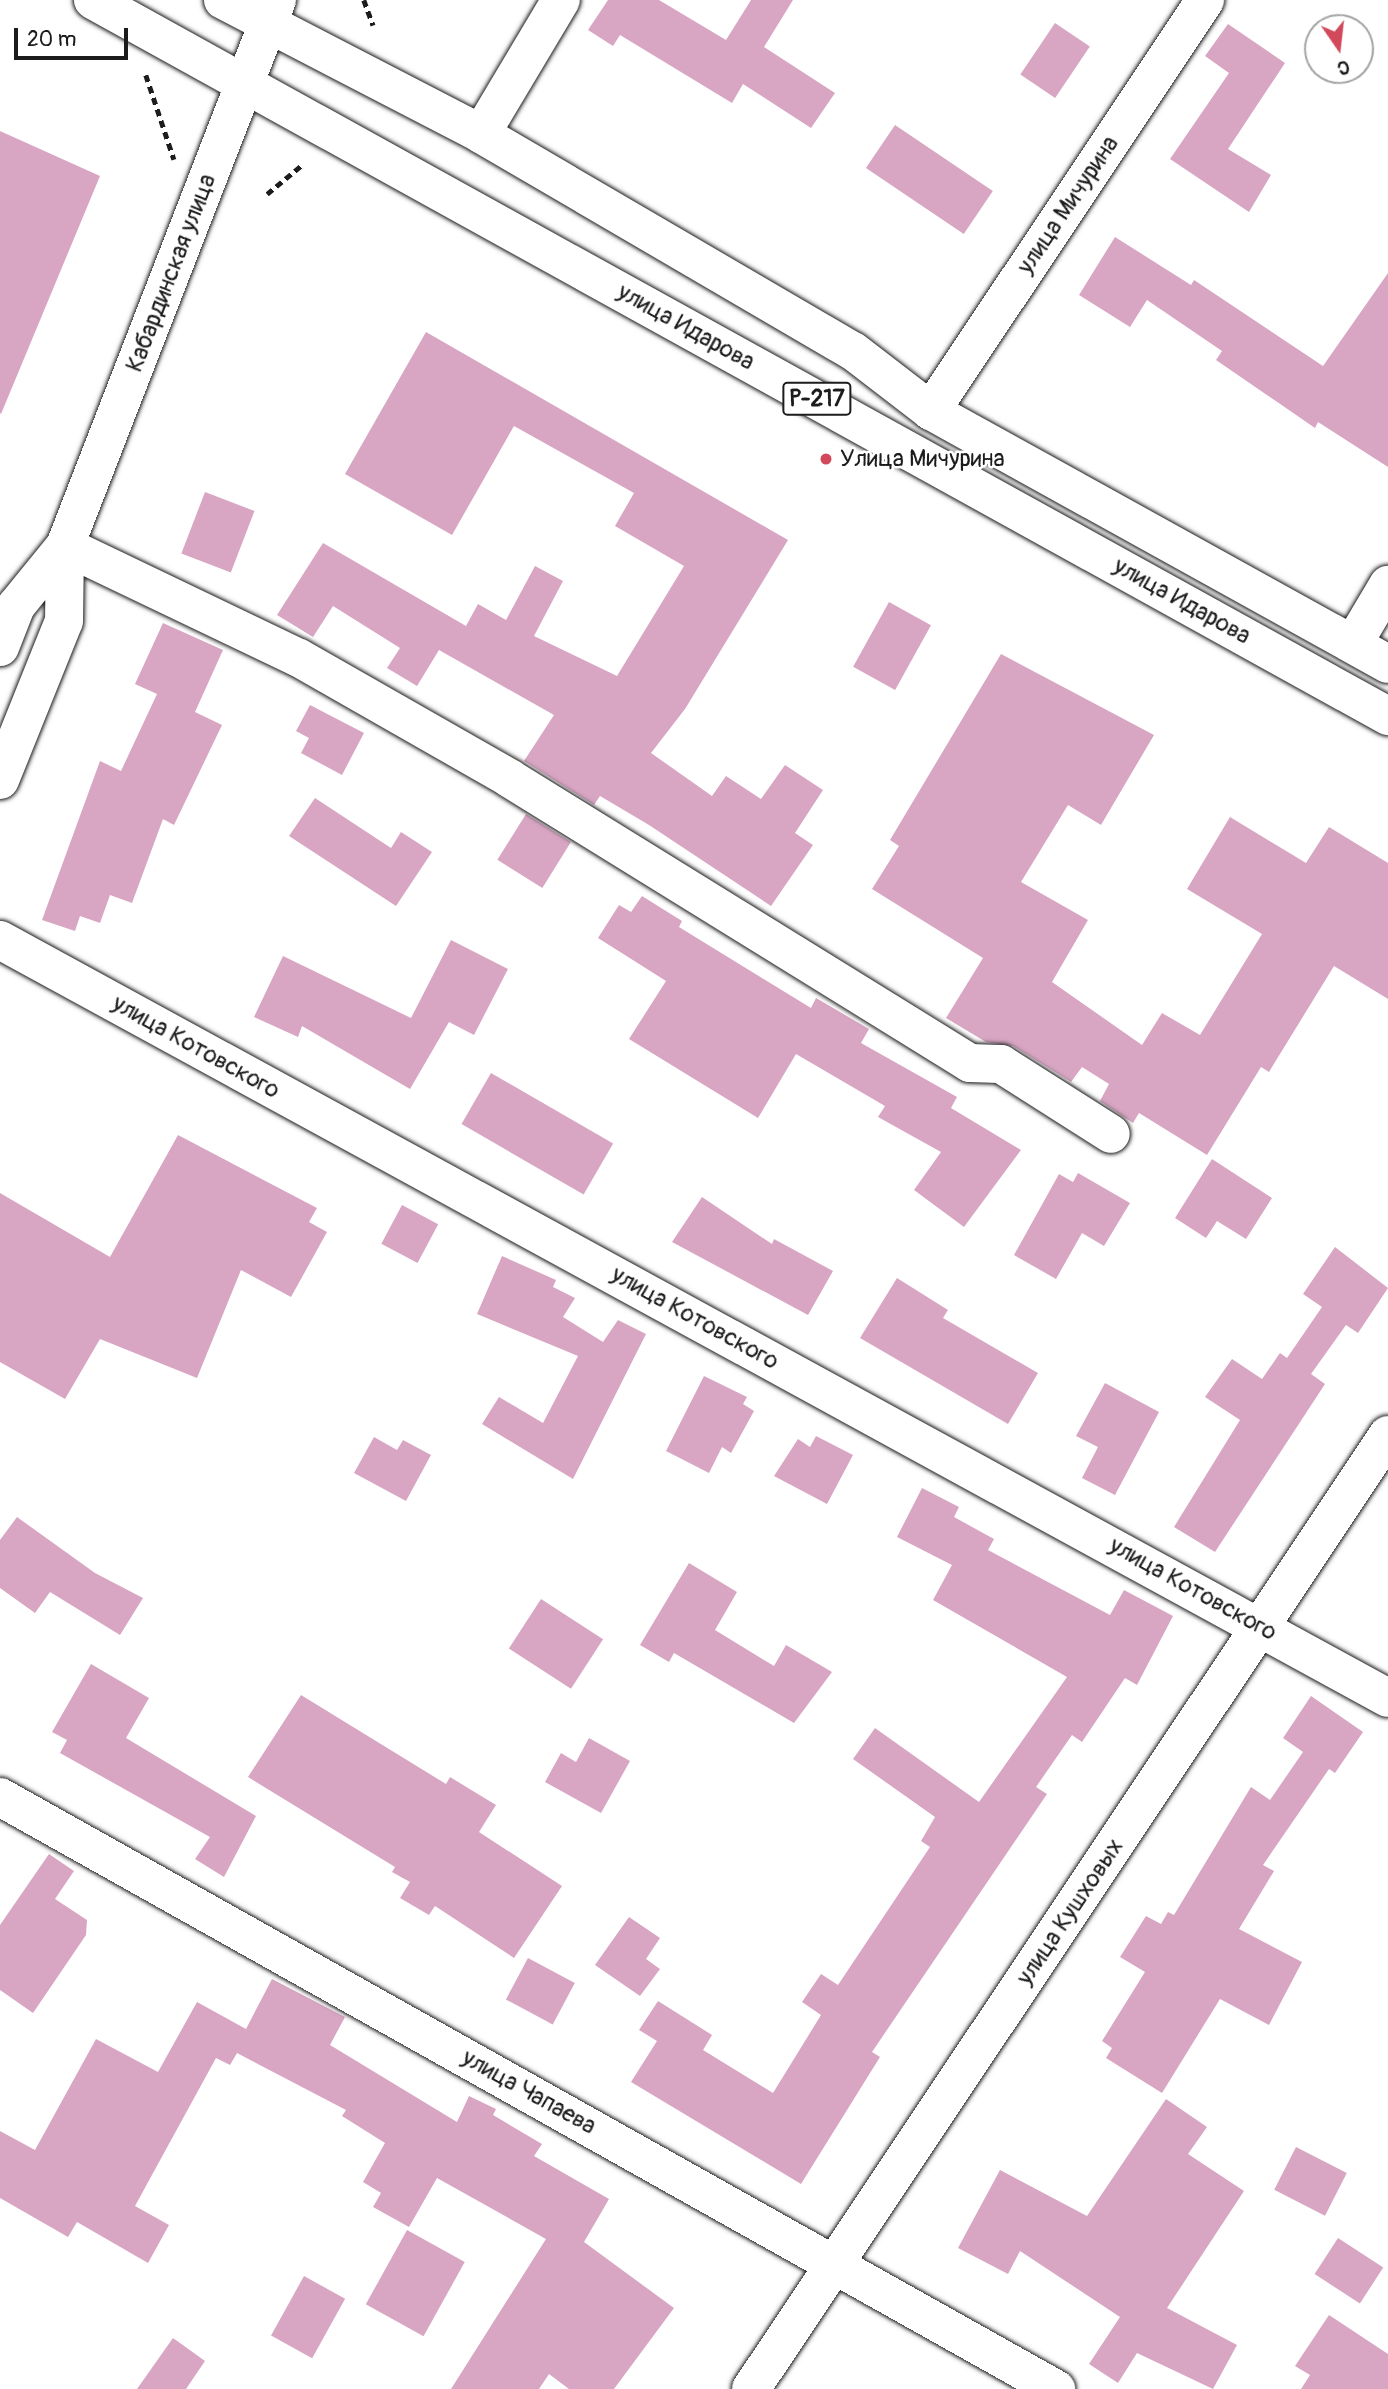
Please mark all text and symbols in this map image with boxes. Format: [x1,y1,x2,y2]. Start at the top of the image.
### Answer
scale bar [18,14,131,58]
north arrow [1304,14,1374,84]
text: 20 m [27,26,76,53]
text: С [1335,54,1352,80]
street label: улица Мичурина [1011,130,1125,280]
street label: Кабардинская улица [120,170,222,376]
street label: улица Идарова [612,278,760,376]
road number: Р-217 [782,380,852,418]
place label: Улица Мичурина [840,445,1005,473]
marker: Улица Мичурина [818,451,834,467]
street label: улица Идарова [1108,552,1256,650]
street label: улица Котовского [107,989,285,1105]
street label: улица Котовского [606,1260,784,1376]
street label: улица Котовского [1104,1531,1282,1647]
street label: улица Кушховых [1010,1833,1130,1991]
street label: улица Чапаева [457,2043,601,2141]

